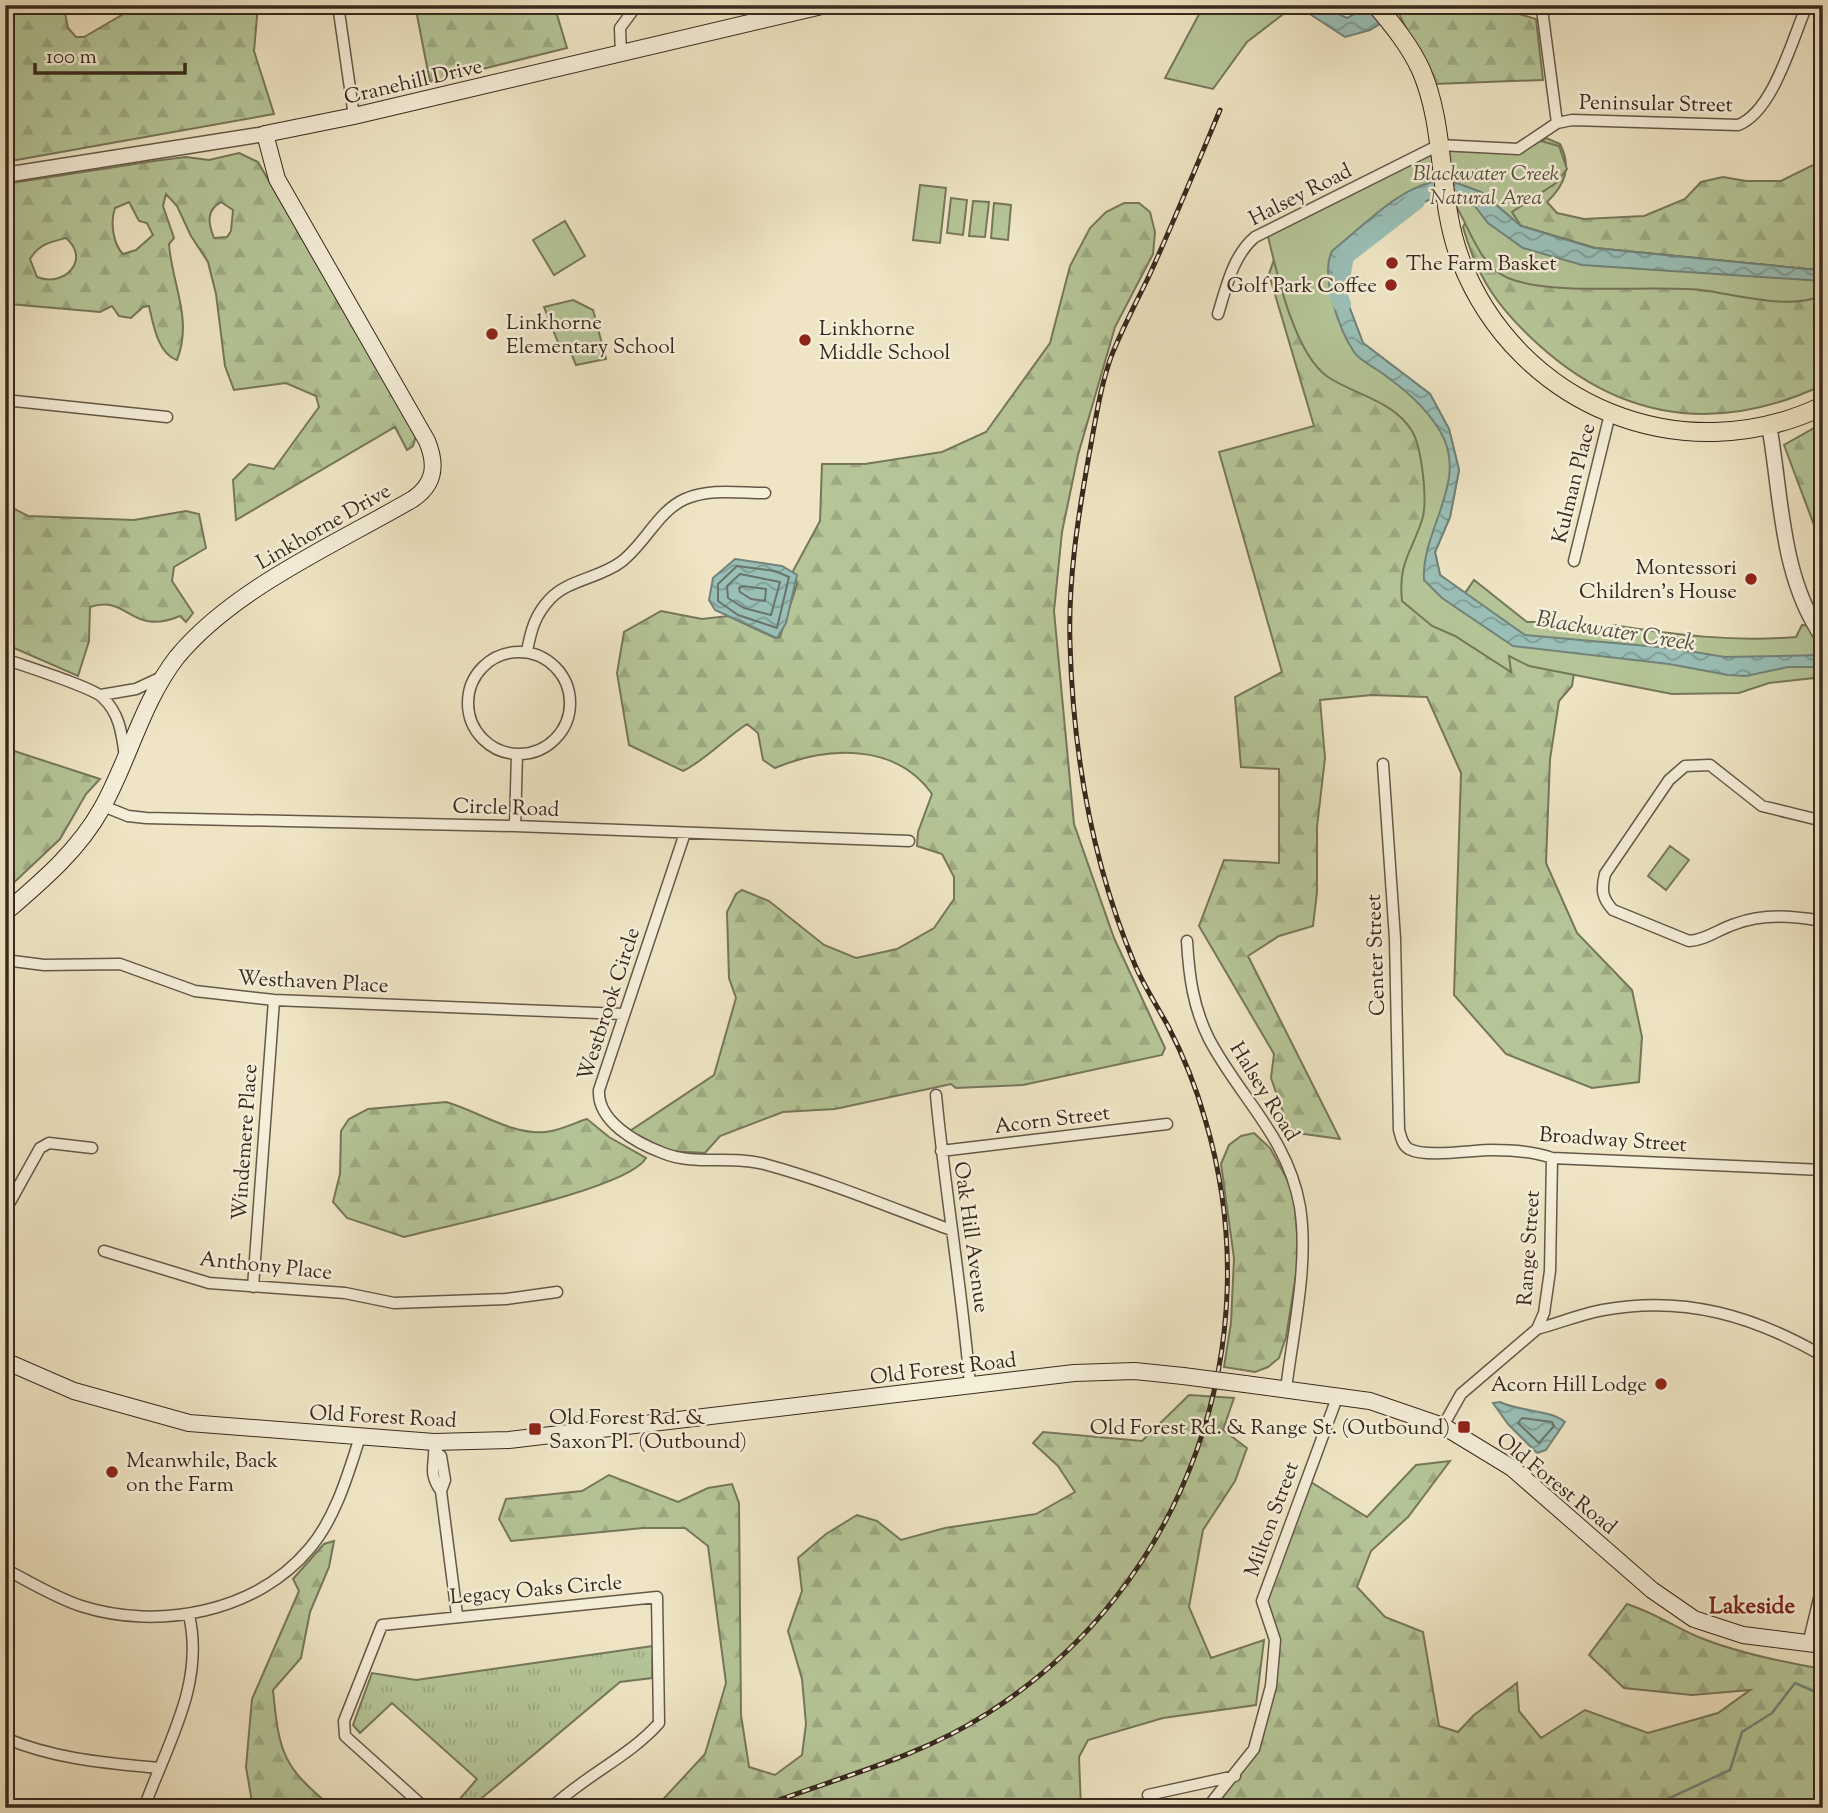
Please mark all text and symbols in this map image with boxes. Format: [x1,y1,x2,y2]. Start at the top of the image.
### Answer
scale bar [35,32,186,76]
text: 100 m [46,43,97,73]
street label: Cranehill Drive [341,52,486,113]
street label: Peninsular Street [1579,89,1733,121]
street label: Halsey Road [1244,157,1358,235]
park label: Blackwater Creek Natural Area [1413,160,1560,214]
place label: The Farm Basket [1406,250,1557,280]
marker: The Farm Basket [1384,255,1400,271]
place label: Golf Park Coffee [1227,272,1377,302]
marker: Golf Park Coffee [1383,277,1399,293]
place label: Linkhorne Elementary School [506,309,676,363]
place label: Linkhorne Middle School [819,315,950,369]
marker: Linkhorne Elementary School [484,326,500,342]
marker: Linkhorne Middle School [797,332,813,348]
street label: Kulman Place [1546,420,1604,547]
street label: Linkhorne Drive [251,477,397,578]
place label: Montessori Children's House [1579,554,1737,608]
marker: Montessori Children's House [1743,571,1759,587]
water label: Blackwater Creek [1534,604,1698,661]
street label: Circle Road [452,792,560,826]
street label: Center Street [1360,894,1394,1016]
street label: Westbrook Circle [571,924,649,1085]
street label: Westhaven Place [236,964,389,1002]
street label: Halsey Road [1221,1037,1306,1148]
street label: Windemere Place [226,1063,266,1222]
street label: Acorn Street [993,1099,1112,1143]
street label: Broadway Street [1538,1121,1688,1161]
street label: Oak Hill Avenue [945,1160,995,1315]
street label: Range Street [1511,1189,1549,1307]
street label: Anthony Place [198,1245,334,1289]
street label: Old Forest Road [868,1346,1018,1394]
place label: Acorn Hill Lodge [1491,1371,1647,1401]
marker: Acorn Hill Lodge [1653,1376,1669,1392]
street label: Old Forest Road [308,1399,457,1437]
place label: Old Forest Rd. & Saxon Pl. (Outbound) [549,1404,747,1458]
place label: Old Forest Rd. & Range St. (Outbound) [1090,1414,1450,1444]
marker: Old Forest Rd. & Range St. (Outbound) [1456,1419,1472,1435]
marker: Old Forest Rd. & Saxon Pl. (Outbound) [527,1421,543,1437]
street label: Old Forest Road [1489,1426,1623,1543]
place label: Meanwhile, Back on the Farm [126,1447,279,1501]
street label: Milton Street [1238,1458,1308,1582]
marker: Meanwhile, Back on the Farm [104,1464,120,1480]
street label: Legacy Oaks Circle [449,1569,624,1613]
district label: Lakeside [1709,1591,1795,1624]

